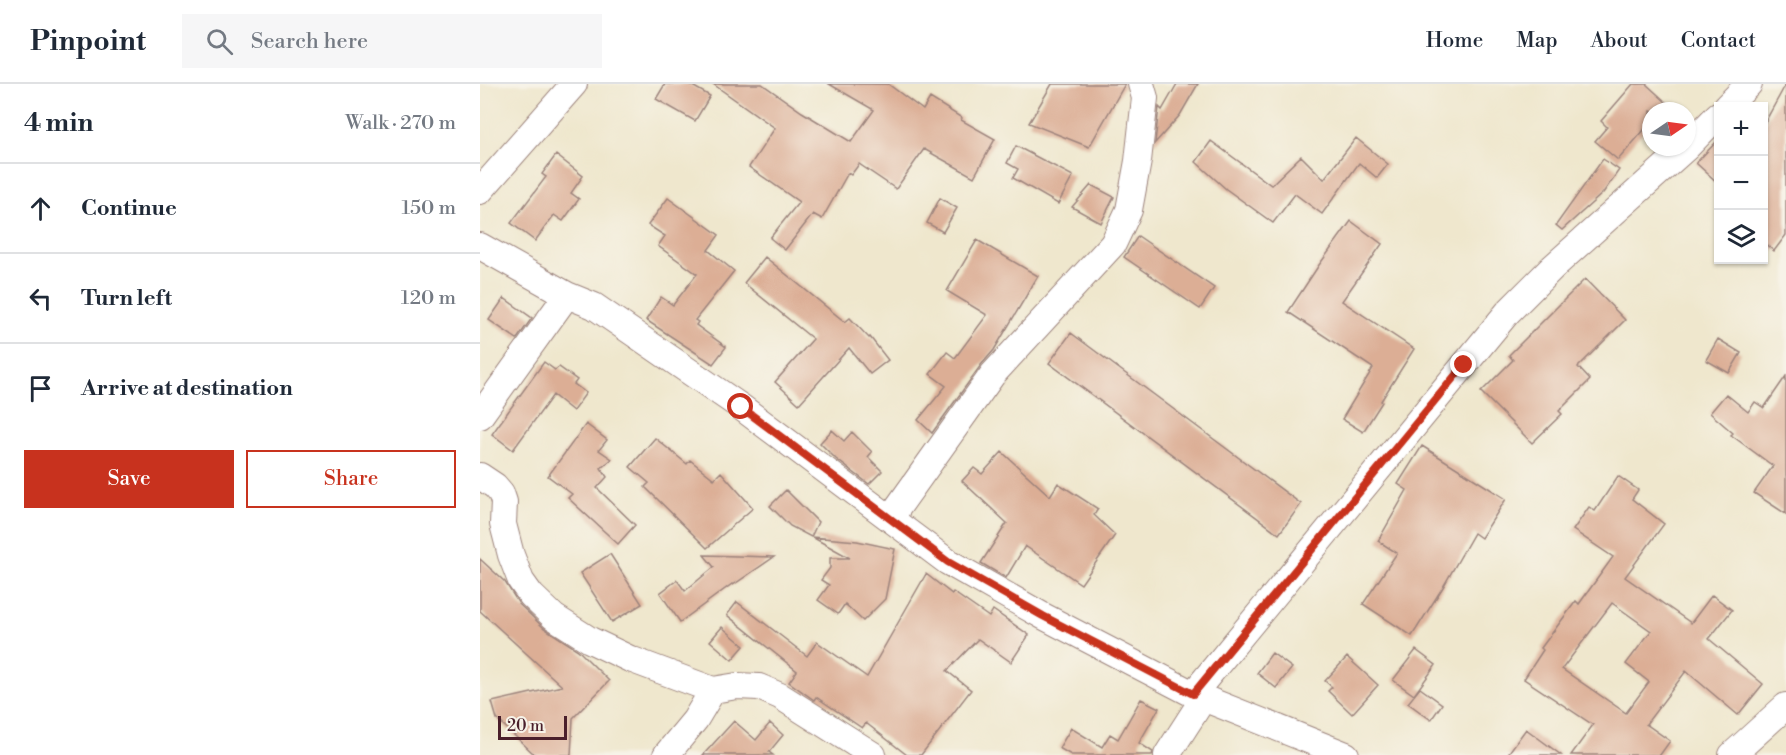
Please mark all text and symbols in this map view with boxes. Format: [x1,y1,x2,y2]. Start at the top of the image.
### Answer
search box [182,14,602,68]
text: Pinpoint [30,24,146,59]
icon: search [203,25,236,58]
text: Search here [251,28,368,55]
text: Home [1426,28,1483,54]
text: Map [1516,28,1558,54]
text: About [1591,28,1648,54]
text: Contact [1681,28,1756,54]
north arrow [1642,102,1696,156]
map controls [1714,102,1768,264]
button: + [1714,102,1768,156]
text: 4 min [24,107,94,139]
text: Walk · 270 m [345,111,456,136]
button: − [1714,156,1768,210]
icon: ahead [24,192,57,225]
text: Continue [81,195,177,222]
text: 150 m [401,196,456,221]
button: layers [1714,210,1768,264]
icon: left [24,282,57,315]
text: Turn left [81,285,172,312]
text: 120 m [401,286,456,311]
route end [1450,351,1476,377]
icon: arrive [24,372,57,405]
text: Arrive at destination [81,375,293,402]
route start [727,393,753,419]
button: Save [24,450,234,508]
button: Share [246,450,456,508]
scale bar [498,713,567,740]
text: 20 m [507,716,544,736]

